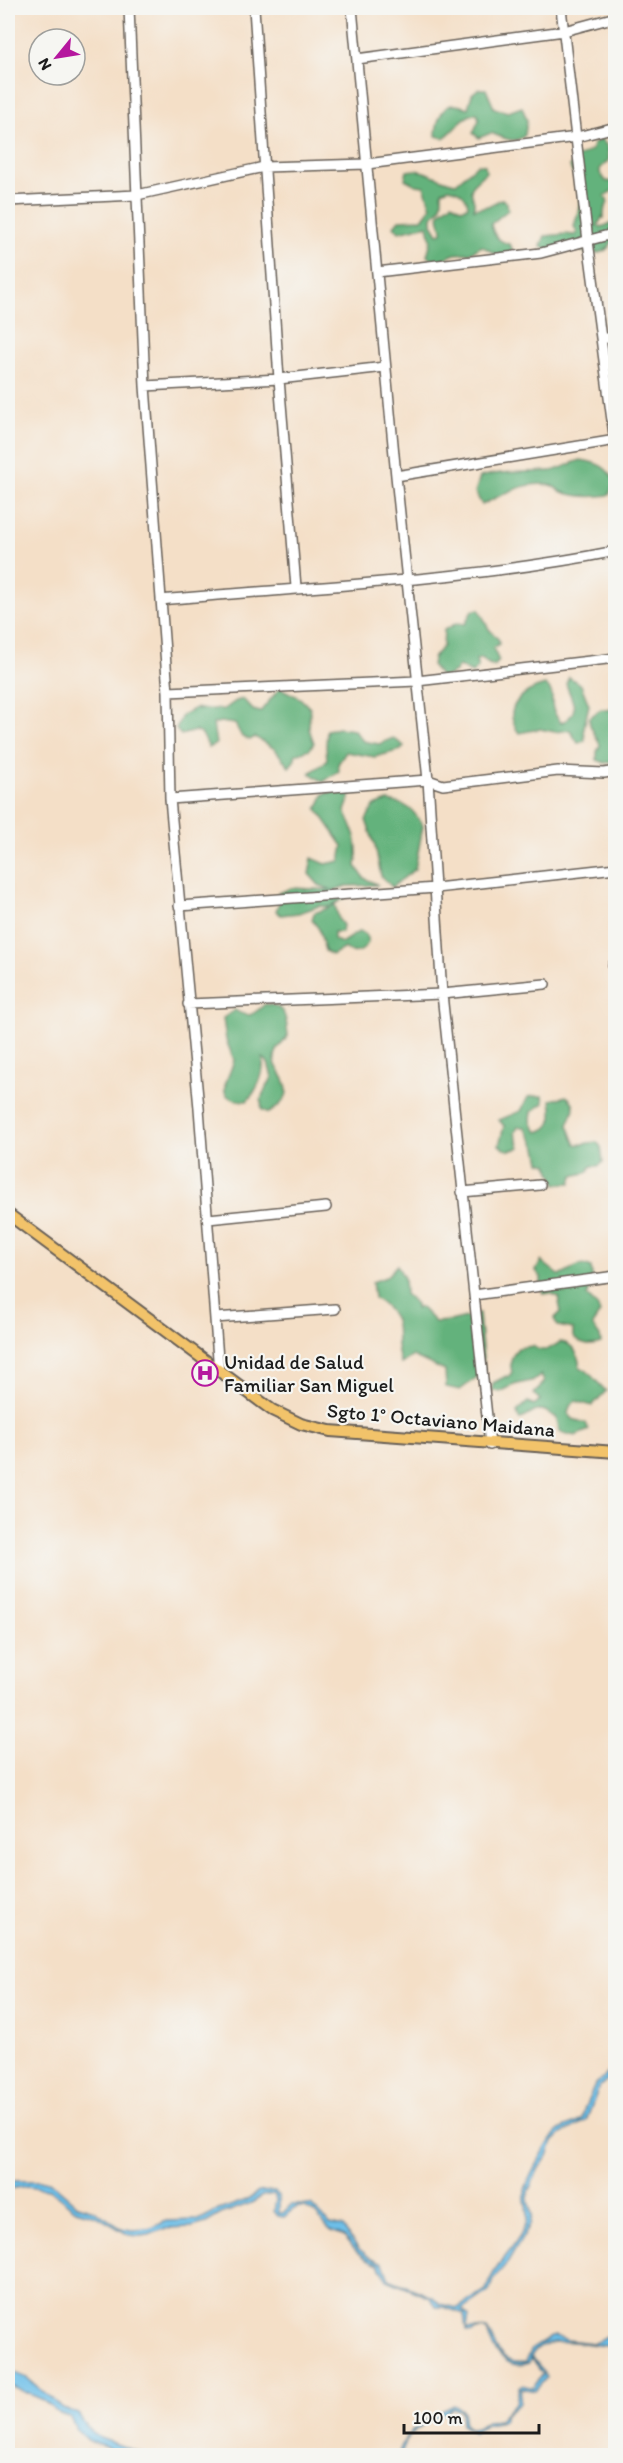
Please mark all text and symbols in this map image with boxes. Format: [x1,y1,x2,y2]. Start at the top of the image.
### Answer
north arrow [27,27,87,87]
text: N [34,55,55,74]
place label: Unidad de Salud Familiar San Miguel [224,1350,394,1397]
hospital icon: Unidad de Salud Familiar San Miguel [190,1358,220,1388]
street label: Sgto 1° Octaviano Maidana [326,1398,556,1442]
scale bar [404,2397,539,2435]
text: 100 m [413,2407,463,2429]

